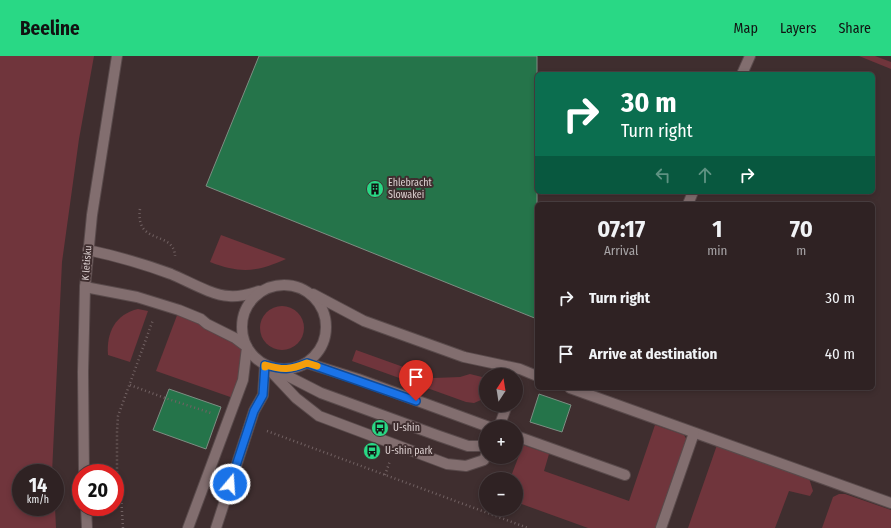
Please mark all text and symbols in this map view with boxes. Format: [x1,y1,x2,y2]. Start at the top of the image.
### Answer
text: Beeline [20,17,80,40]
text: Map [734,20,758,37]
text: Layers [780,20,816,37]
text: Share [838,20,871,37]
text: 30 m [621,86,677,119]
icon: right [555,88,607,140]
text: Turn right [621,120,693,142]
icon: left [652,164,674,186]
icon: ahead [694,164,716,186]
icon: right [736,164,758,186]
place label: Ehlebracht Slowakei [388,177,432,201]
building icon: Ehlebracht Slowakei [365,179,385,199]
text: 07:17 [597,215,645,243]
text: 1 [712,215,722,243]
text: 70 [790,215,813,243]
text: Arrival [604,243,638,258]
text: min [707,243,727,258]
text: m [796,243,806,258]
street label: K letisku [79,245,95,281]
icon: right [555,287,577,309]
text: Turn right [589,289,650,307]
text: 30 m [825,289,855,307]
icon: arrive [555,343,577,365]
text: Arrive at destination [589,345,717,363]
text: 40 m [825,345,855,363]
pin [399,360,433,401]
icon: arrive [405,366,427,388]
north arrow [479,368,523,412]
map controls [479,368,523,516]
bus stop icon: U-shin [370,418,390,438]
button: + [479,420,523,464]
place label: U-shin [393,422,420,434]
bus stop icon: U-shin park [362,441,382,461]
place label: U-shin park [385,445,433,457]
position arrow [209,463,251,505]
speed limit sign: 20 [72,464,124,516]
button: − [479,472,523,516]
text: 14 [29,473,47,497]
text: km/h [27,494,49,506]

